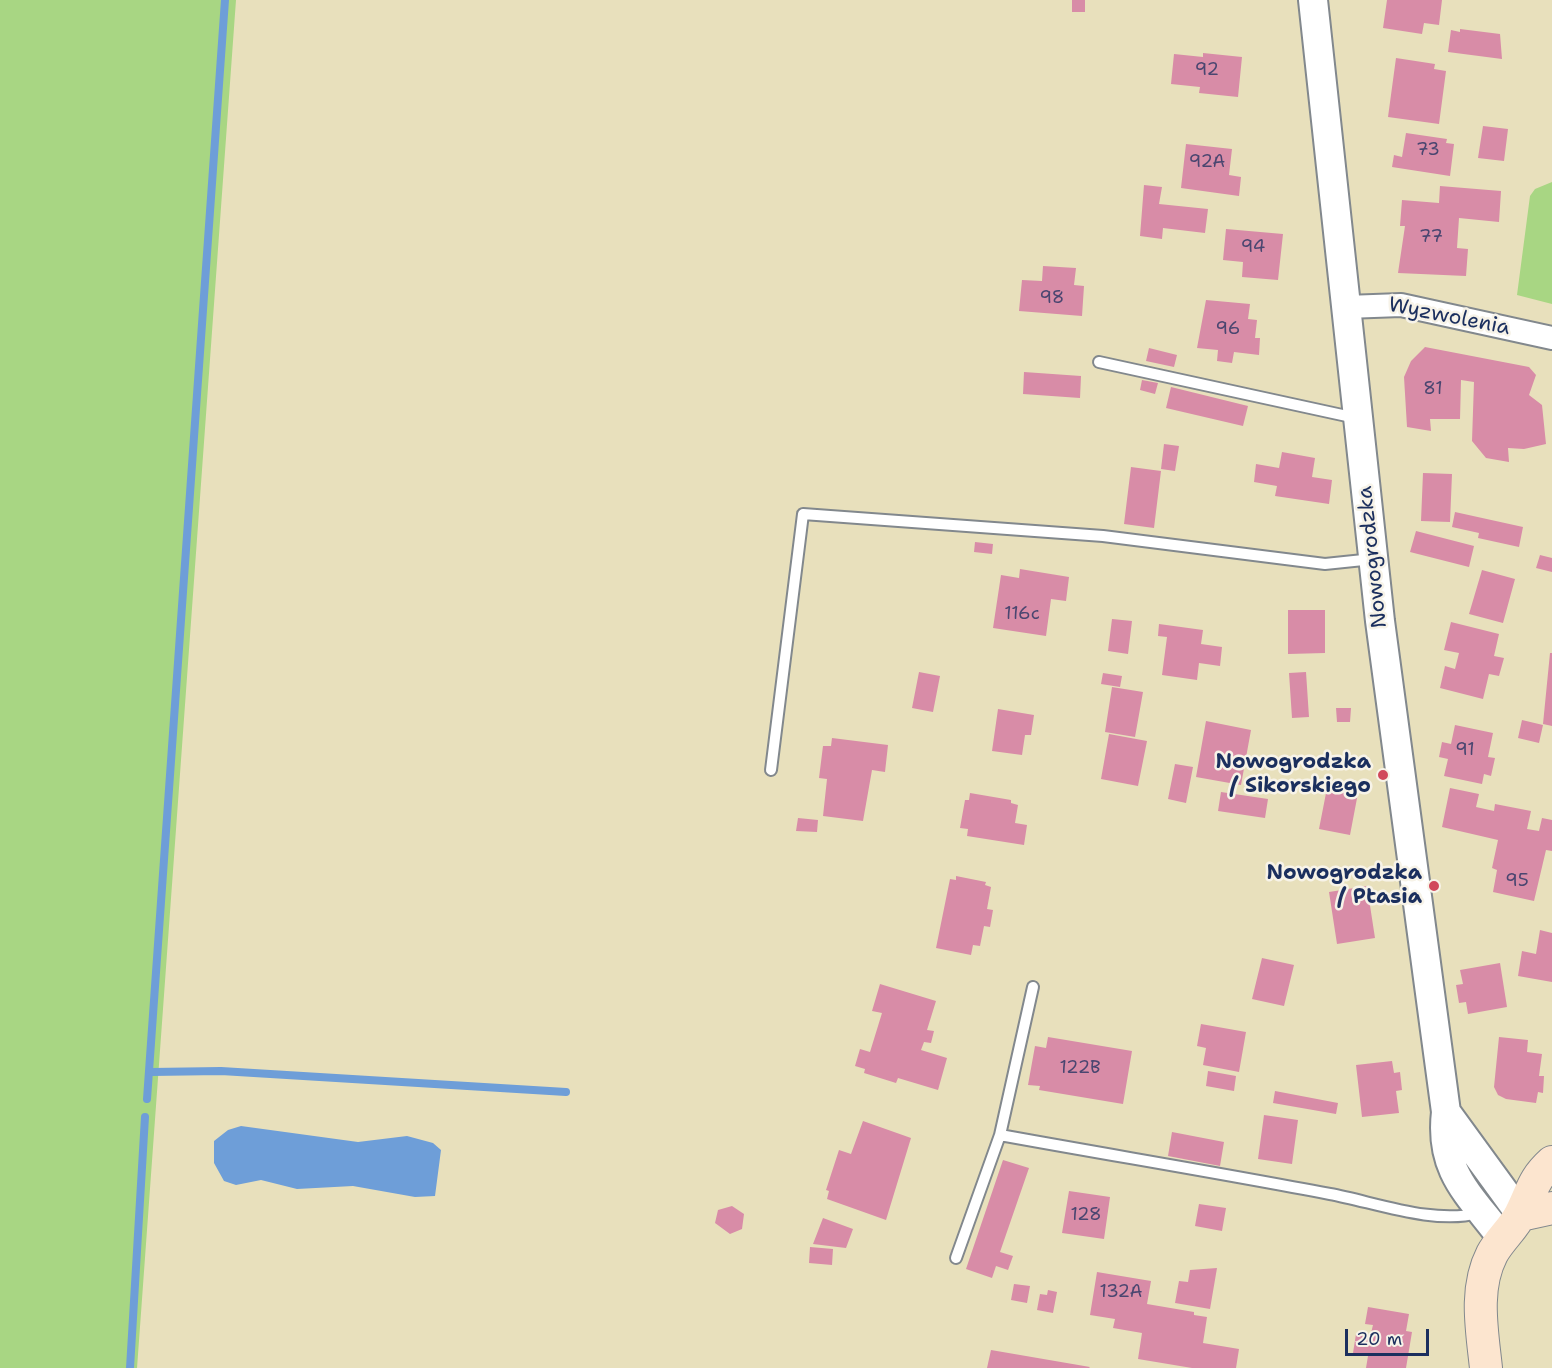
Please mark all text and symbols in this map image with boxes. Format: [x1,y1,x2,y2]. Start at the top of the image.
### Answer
house number: 92 [1195,59,1219,81]
house number: 73 [1416,139,1440,161]
house number: 92A [1189,151,1225,173]
house number: 77 [1419,226,1443,248]
house number: 94 [1241,236,1265,258]
house number: 98 [1040,287,1064,309]
street label: Wyzwolenia [1386,293,1512,341]
house number: 96 [1216,318,1240,340]
house number: 81 [1423,378,1443,400]
street label: Nowogrodzka [1353,485,1393,629]
house number: 116c [1004,603,1040,625]
house number: 91 [1455,739,1475,761]
place label: Nowogrodzka / Sikorskiego [1216,750,1371,800]
marker: Nowogrodzka / Sikorskiego [1376,768,1390,782]
place label: Nowogrodzka / Ptasia [1267,861,1422,911]
house number: 95 [1505,870,1529,892]
marker: Nowogrodzka / Ptasia [1427,879,1441,893]
house number: 122B [1059,1057,1101,1079]
house number: 128 [1070,1204,1102,1226]
house number: 132A [1100,1281,1142,1303]
scale bar [1348,1317,1432,1355]
text: 20 m [1356,1327,1402,1351]

